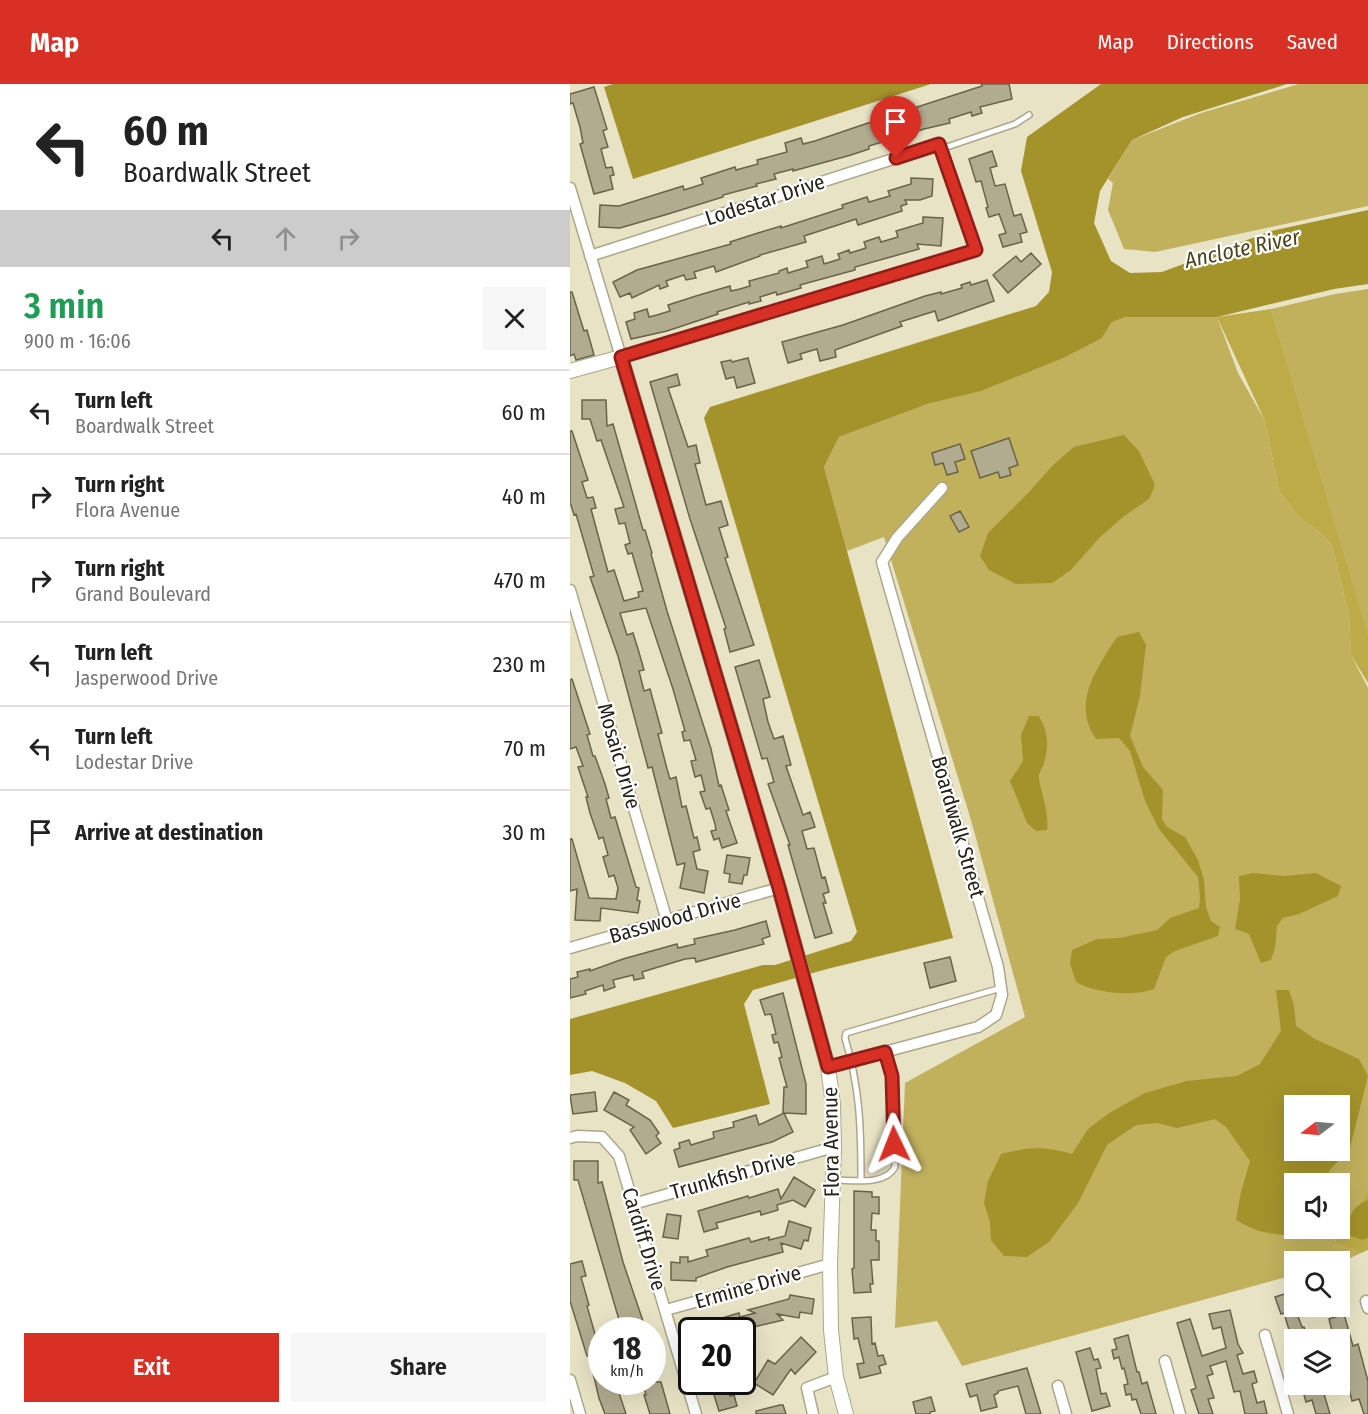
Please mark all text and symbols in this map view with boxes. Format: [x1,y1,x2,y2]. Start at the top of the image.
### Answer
text: Map [30,26,79,59]
text: Map [1097,29,1134,55]
text: Directions [1167,29,1254,55]
text: Saved [1287,29,1338,55]
pin [870,96,921,158]
icon: arrive [879,105,912,138]
text: 60 m [123,106,209,156]
icon: left [24,108,102,186]
text: Boardwalk Street [123,157,311,189]
street label: Lodestar Drive [702,168,828,232]
icon: left [206,222,239,255]
icon: ahead [269,222,302,255]
icon: right [332,222,365,255]
water label: Anclote River [1181,223,1303,274]
text: 3 min [24,284,104,328]
button: close [483,287,546,350]
text: 900 m · 16:06 [24,329,131,353]
text: Turn left [75,387,153,414]
icon: left [24,396,57,429]
text: 60 m [502,399,546,426]
text: Boardwalk Street [75,414,214,438]
text: Turn right [75,471,164,498]
icon: right [24,480,57,513]
text: 40 m [502,483,546,510]
text: Flora Avenue [75,498,180,522]
text: Turn right [75,555,164,582]
icon: right [24,564,57,597]
text: 470 m [494,567,546,594]
text: Grand Boulevard [75,582,211,606]
text: Turn left [75,639,153,666]
icon: left [24,648,57,681]
text: 230 m [493,651,546,678]
text: Jasperwood Drive [75,666,218,690]
street label: Mosaic Drive [592,700,646,812]
text: Turn left [75,723,153,750]
icon: left [24,732,57,765]
text: 70 m [504,735,546,762]
text: Lodestar Drive [75,750,193,774]
street label: Boardwalk Street [925,753,991,901]
icon: arrive [24,816,57,849]
text: Arrive at destination [75,819,263,846]
text: 30 m [503,819,546,846]
street label: Basswood Drive [606,887,744,949]
street label: Flora Avenue [817,1087,845,1197]
north arrow [1284,1095,1350,1161]
map controls [1284,1095,1350,1395]
position arrow [862,1112,926,1176]
street label: Trunkfish Drive [668,1145,798,1205]
button: sound [1284,1173,1350,1239]
street label: Cardiff Drive [616,1184,672,1294]
button: search [1284,1251,1350,1317]
street label: Ermine Drive [692,1259,804,1315]
speed limit sign: 20 [678,1317,756,1395]
button: layers [1284,1329,1350,1395]
text: 18 [613,1331,641,1367]
button: Exit [24,1333,279,1402]
button: Share [291,1333,546,1402]
text: km/h [610,1362,644,1380]

